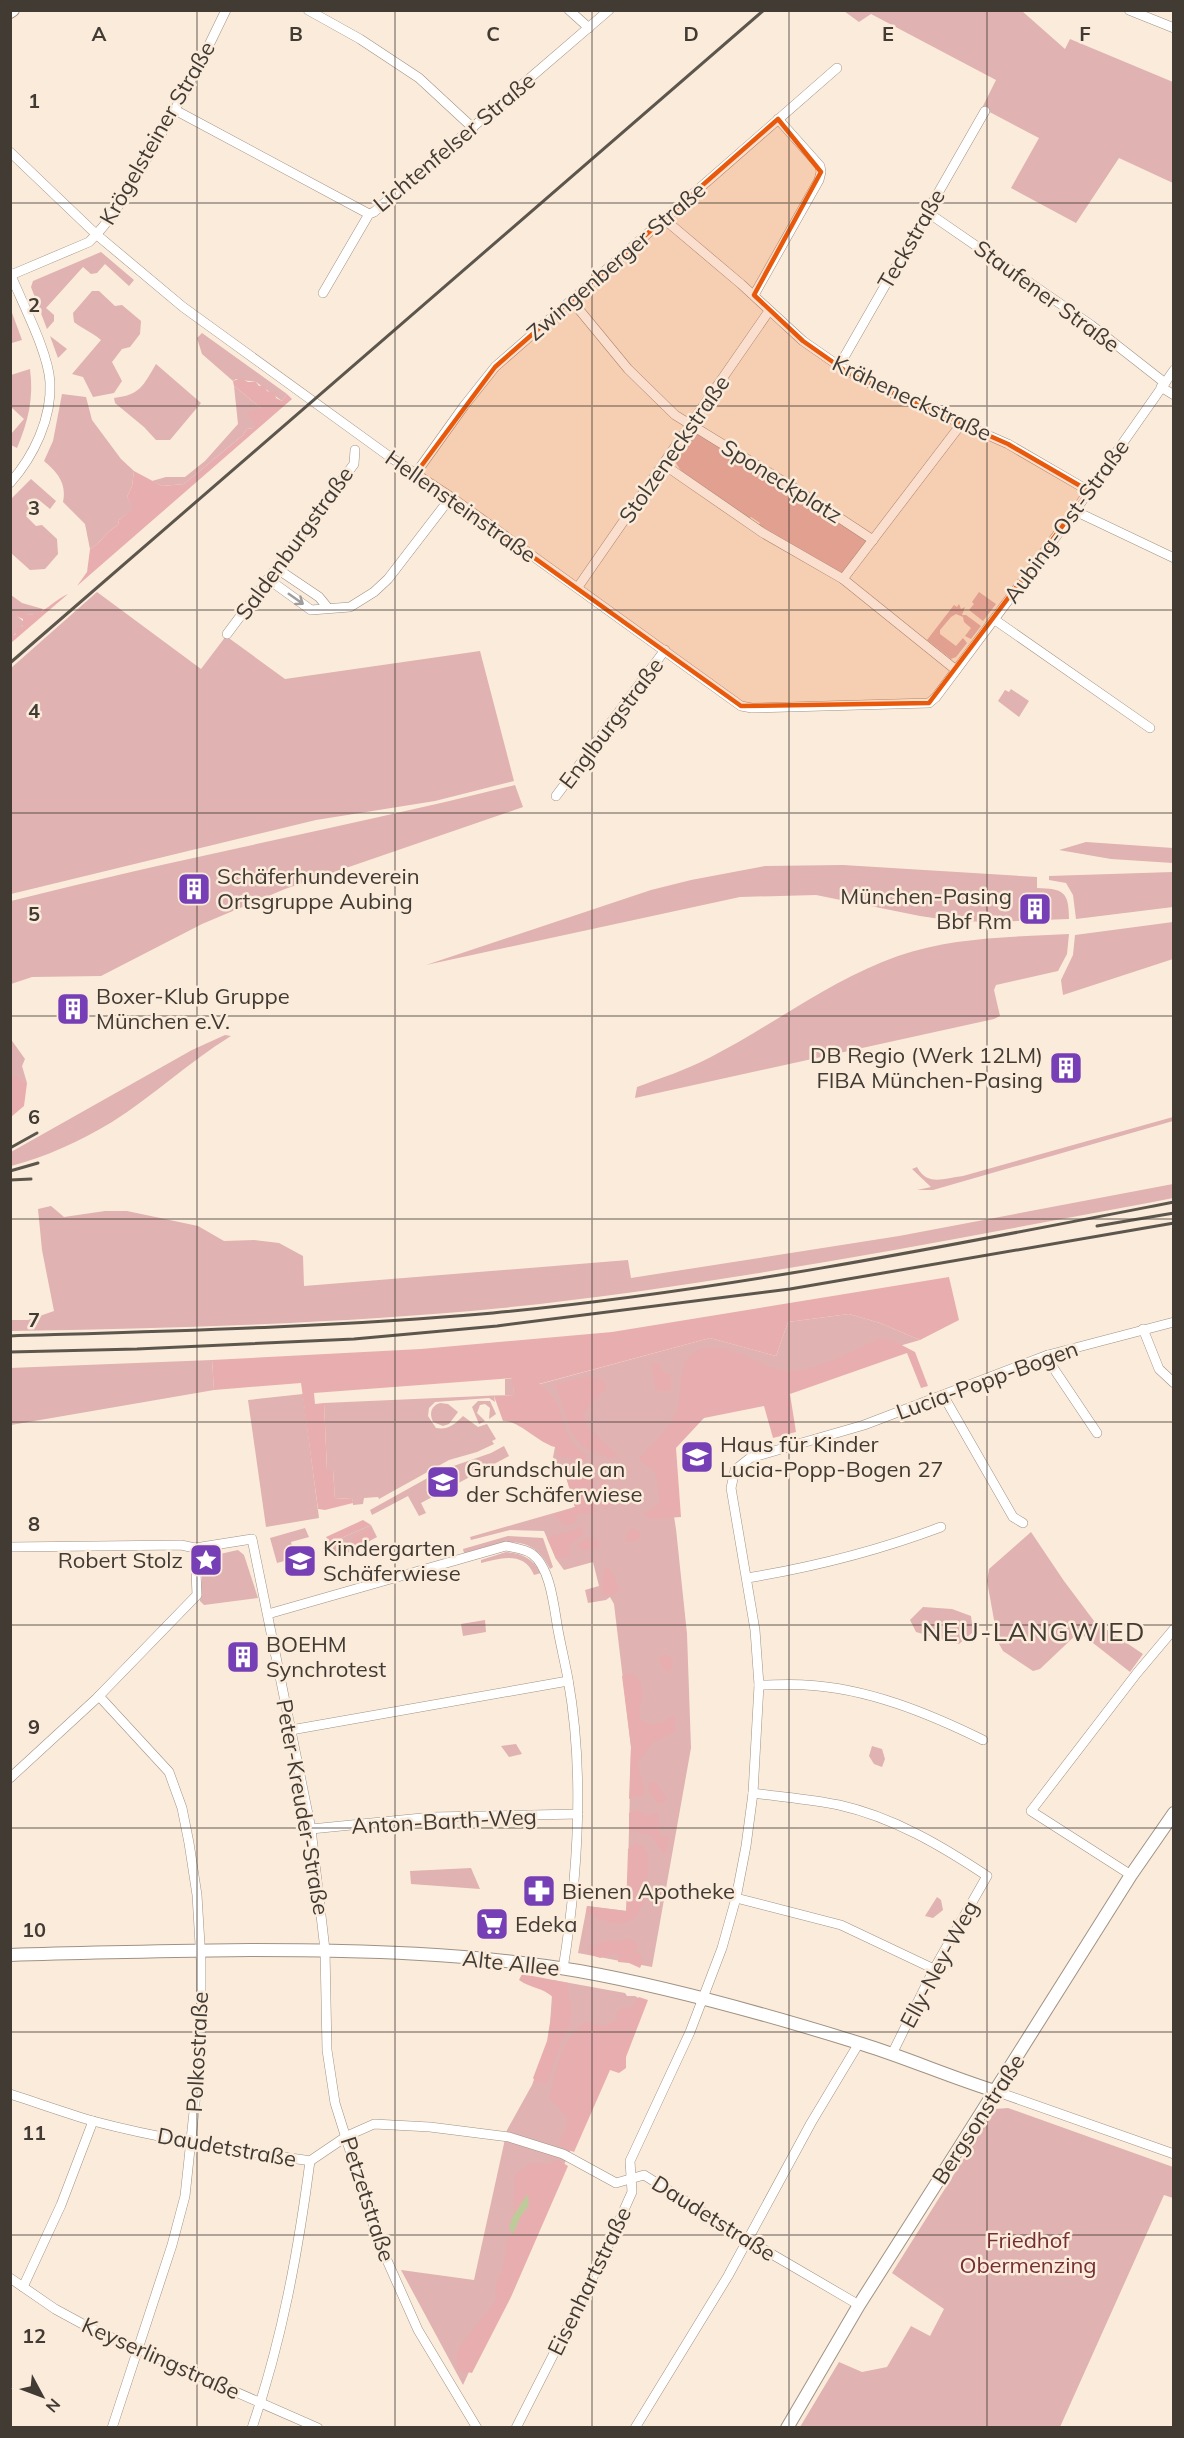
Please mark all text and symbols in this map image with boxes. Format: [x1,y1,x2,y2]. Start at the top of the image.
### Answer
text: A [92,21,107,46]
text: B [289,21,303,46]
text: C [486,21,500,46]
text: D [683,21,699,46]
text: E [882,21,894,46]
text: F [1079,21,1091,46]
street label: Krögelsteiner Straße [93,36,221,230]
street label: Lichtenfelser Straße [367,66,541,218]
text: 1 [28,88,40,113]
street label: Zwingenberger Straße [521,176,711,346]
street label: Teckstraße [871,184,951,294]
street label: Staufener Straße [969,234,1125,358]
text: 2 [28,292,40,317]
street label: Kräheneckstraße [828,349,996,447]
street label: Stolzeneckstraße [612,369,736,529]
street label: Sponeckplatz [716,433,848,529]
street label: Aubing-Ost-Straße [997,434,1135,608]
street label: Hellensteinstraße [380,443,542,569]
street label: Saldenburgstraße [229,461,359,625]
text: 3 [28,495,40,520]
one-way arrow [288,593,304,605]
street label: Englburgstraße [553,652,669,794]
text: 4 [28,698,40,723]
place label: Schäferhundeverein Ortsgruppe Aubing [217,862,420,915]
building icon: Schäferhundeverein Ortsgruppe Aubing [176,871,212,907]
place label: München-Pasing Bbf Rm [840,882,1012,935]
building icon: München-Pasing Bbf Rm [1017,891,1053,927]
text: 5 [28,901,40,926]
place label: Boxer-Klub Gruppe München e.V. [96,982,290,1035]
building icon: Boxer-Klub Gruppe München e.V. [55,991,91,1027]
place label: DB Regio (Werk 12LM) FIBA München-Pasing [810,1041,1043,1094]
building icon: DB Regio (Werk 12LM) FIBA München-Pasing [1048,1050,1084,1086]
text: 6 [28,1104,40,1129]
text: 7 [28,1307,40,1332]
street label: Lucia-Popp-Bogen [892,1334,1082,1426]
place label: Haus für Kinder Lucia-Popp-Bogen 27 [720,1430,944,1483]
school or university icon: Haus für Kinder Lucia-Popp-Bogen 27 [679,1439,715,1475]
place label: Grundschule an der Schäferwiese [466,1455,643,1508]
school or university icon: Grundschule an der Schäferwiese [425,1464,461,1500]
text: 8 [28,1511,40,1536]
place label: Kindergarten Schäferwiese [323,1534,461,1587]
place icon: Robert Stolz [188,1542,224,1578]
school or university icon: Kindergarten Schäferwiese [282,1543,318,1579]
place label: Robert Stolz [58,1546,183,1574]
district label: NEU-LANGWIED [922,1615,1146,1648]
place label: BOEHM Synchrotest [266,1630,387,1683]
building icon: BOEHM Synchrotest [225,1639,261,1675]
street label: Peter-Kreuder-Straße [270,1697,336,1917]
text: 9 [28,1714,40,1739]
street label: Anton-Barth-Weg [351,1802,537,1840]
pharmacy icon: Bienen Apotheke [521,1873,557,1909]
place label: Bienen Apotheke [562,1877,735,1905]
street label: Elly-Ney-Weg [894,1895,984,2033]
supermarket icon: Edeka [474,1906,510,1942]
place label: Edeka [515,1910,577,1938]
text: 10 [22,1917,46,1942]
street label: Alte Allee [461,1944,561,1982]
street label: Polkostraße [180,1991,214,2113]
street label: Bergsonstraße [925,2049,1031,2189]
text: 11 [22,2120,46,2145]
street label: Daudetstraße [155,2121,299,2173]
street label: Petzetstraße [335,2133,401,2265]
street label: Daudetstraße [647,2169,781,2267]
street label: Eisenhartstraße [541,2202,637,2360]
park label: Friedhof Obermenzing [959,2226,1097,2279]
street label: Keyserlingstraße [78,2311,244,2405]
text: 12 [22,2323,46,2348]
north arrow [12,2366,72,2426]
text: N [42,2395,65,2417]

